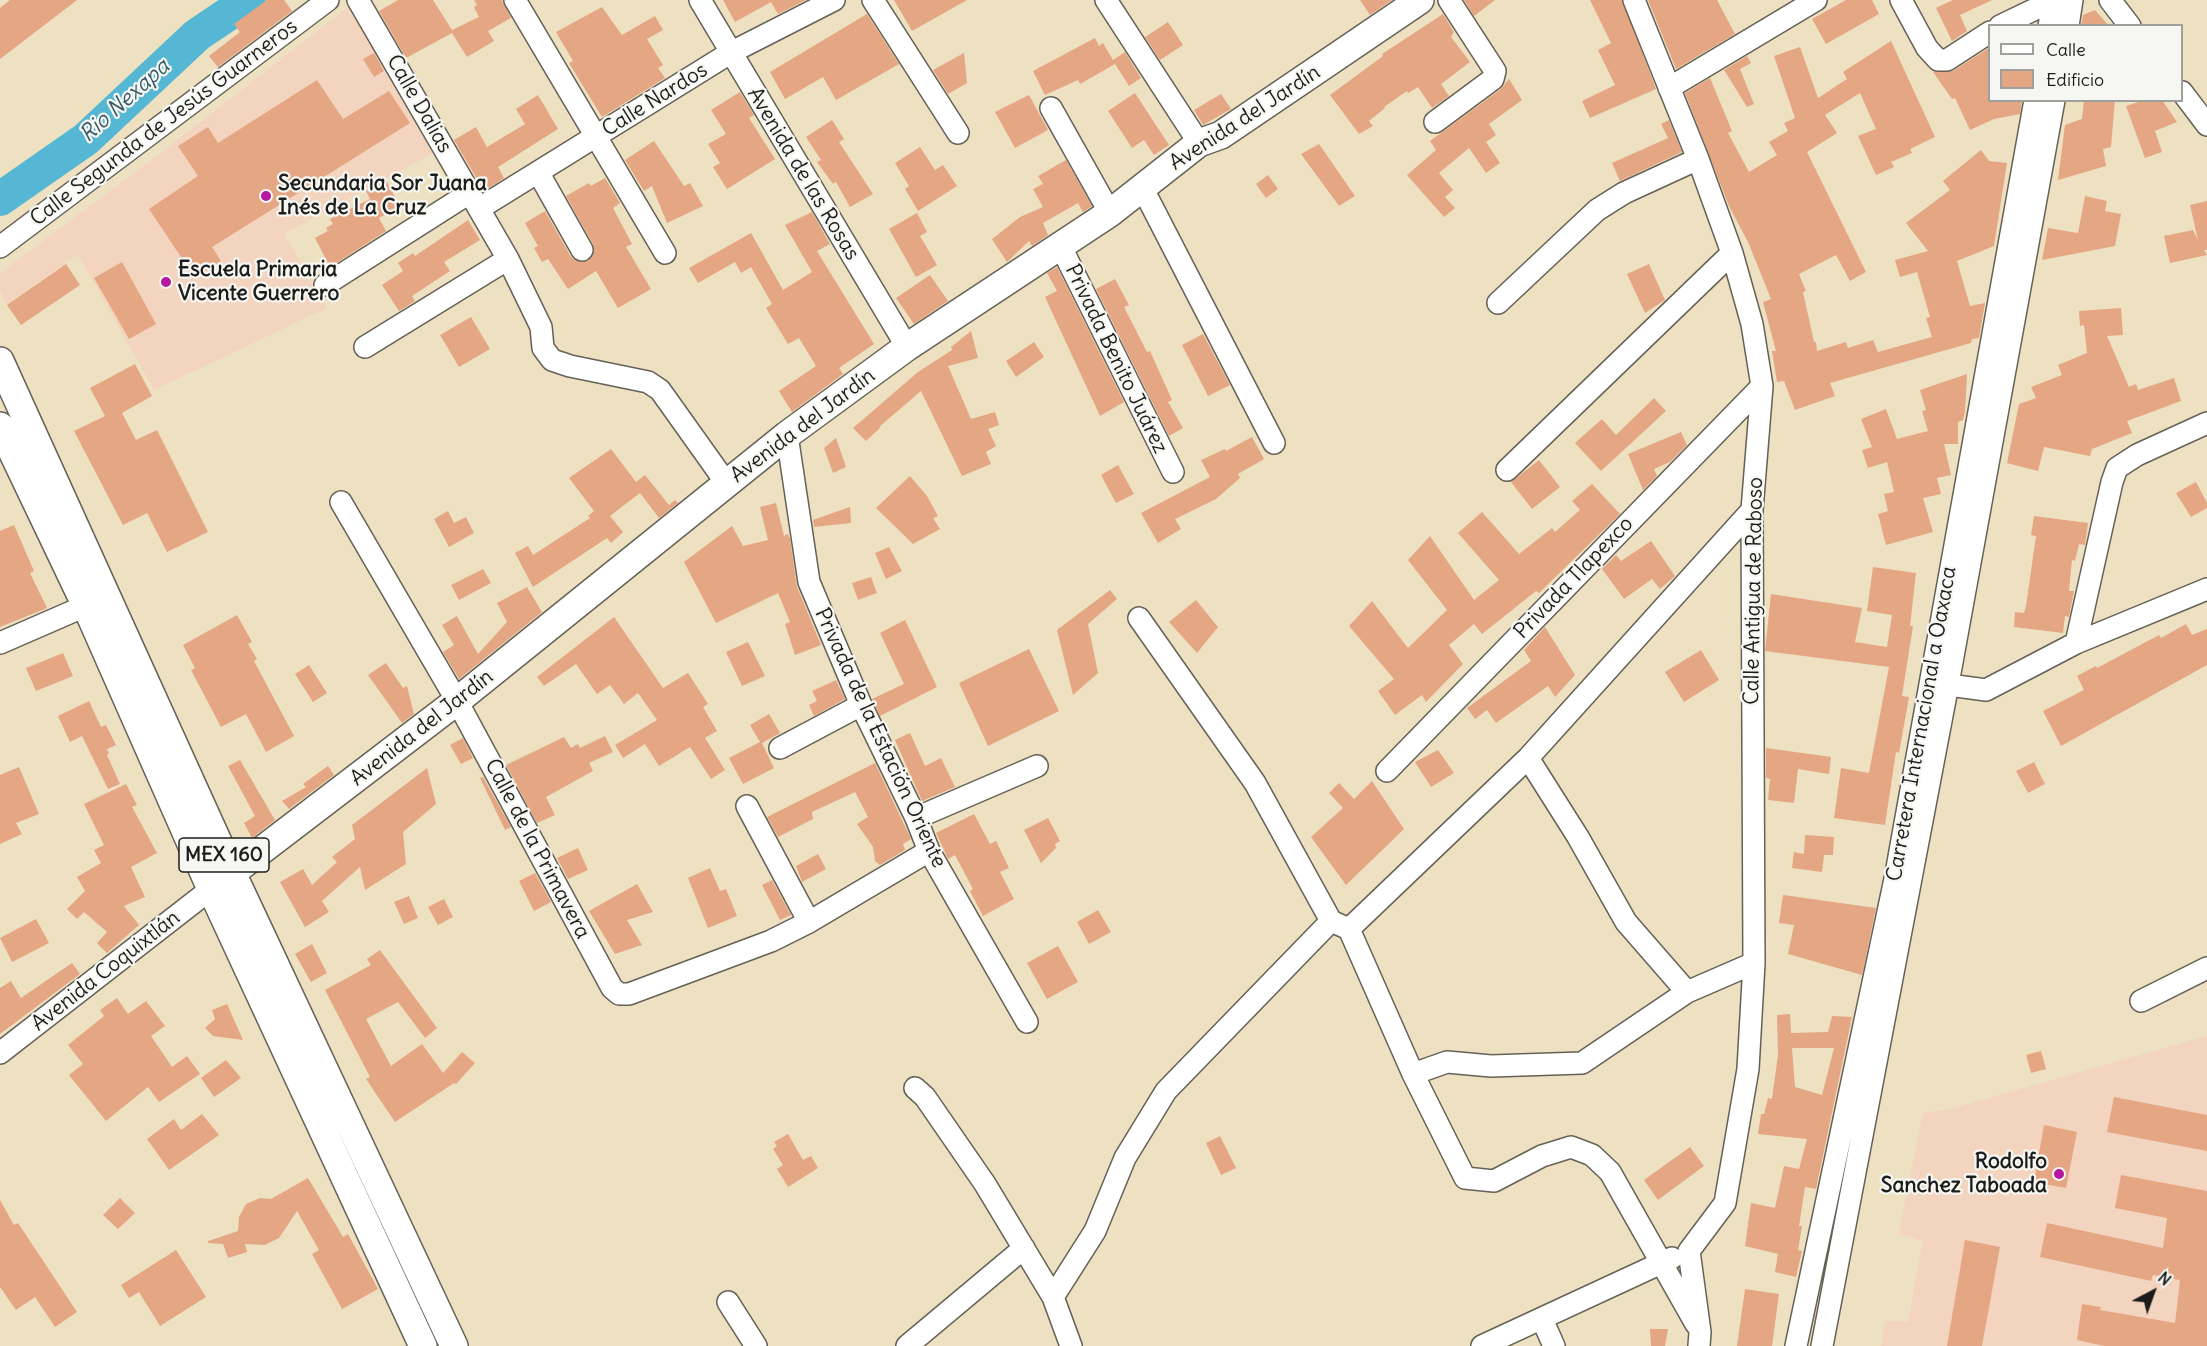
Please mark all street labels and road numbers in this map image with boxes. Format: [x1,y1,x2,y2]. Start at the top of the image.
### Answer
street label: Calle Segunda de Jesús Guarneros [25,14,303,232]
street label: Calle Dalias [381,50,457,158]
street label: Calle Nardos [598,58,712,142]
street label: Avenida del Jardín [1165,60,1325,176]
street label: Avenida de las Rosas [741,83,865,265]
street label: Privada Benito Juárez [1059,260,1173,458]
street label: Avenida del Jardín [726,363,880,489]
street label: Calle Antigua de Raboso [1739,477,1769,705]
street label: Privada Tlapexco [1509,512,1639,644]
street label: Carretera Internacional a Oaxaca [1882,565,1962,883]
street label: Privada de la Estación Oriente [809,604,951,872]
street label: Avenida del Jardín [345,664,499,792]
street label: Calle de la Primavera [479,755,595,943]
road number: MEX 160 [179,838,269,872]
street label: Avenida Coquixtlán [27,905,185,1037]

